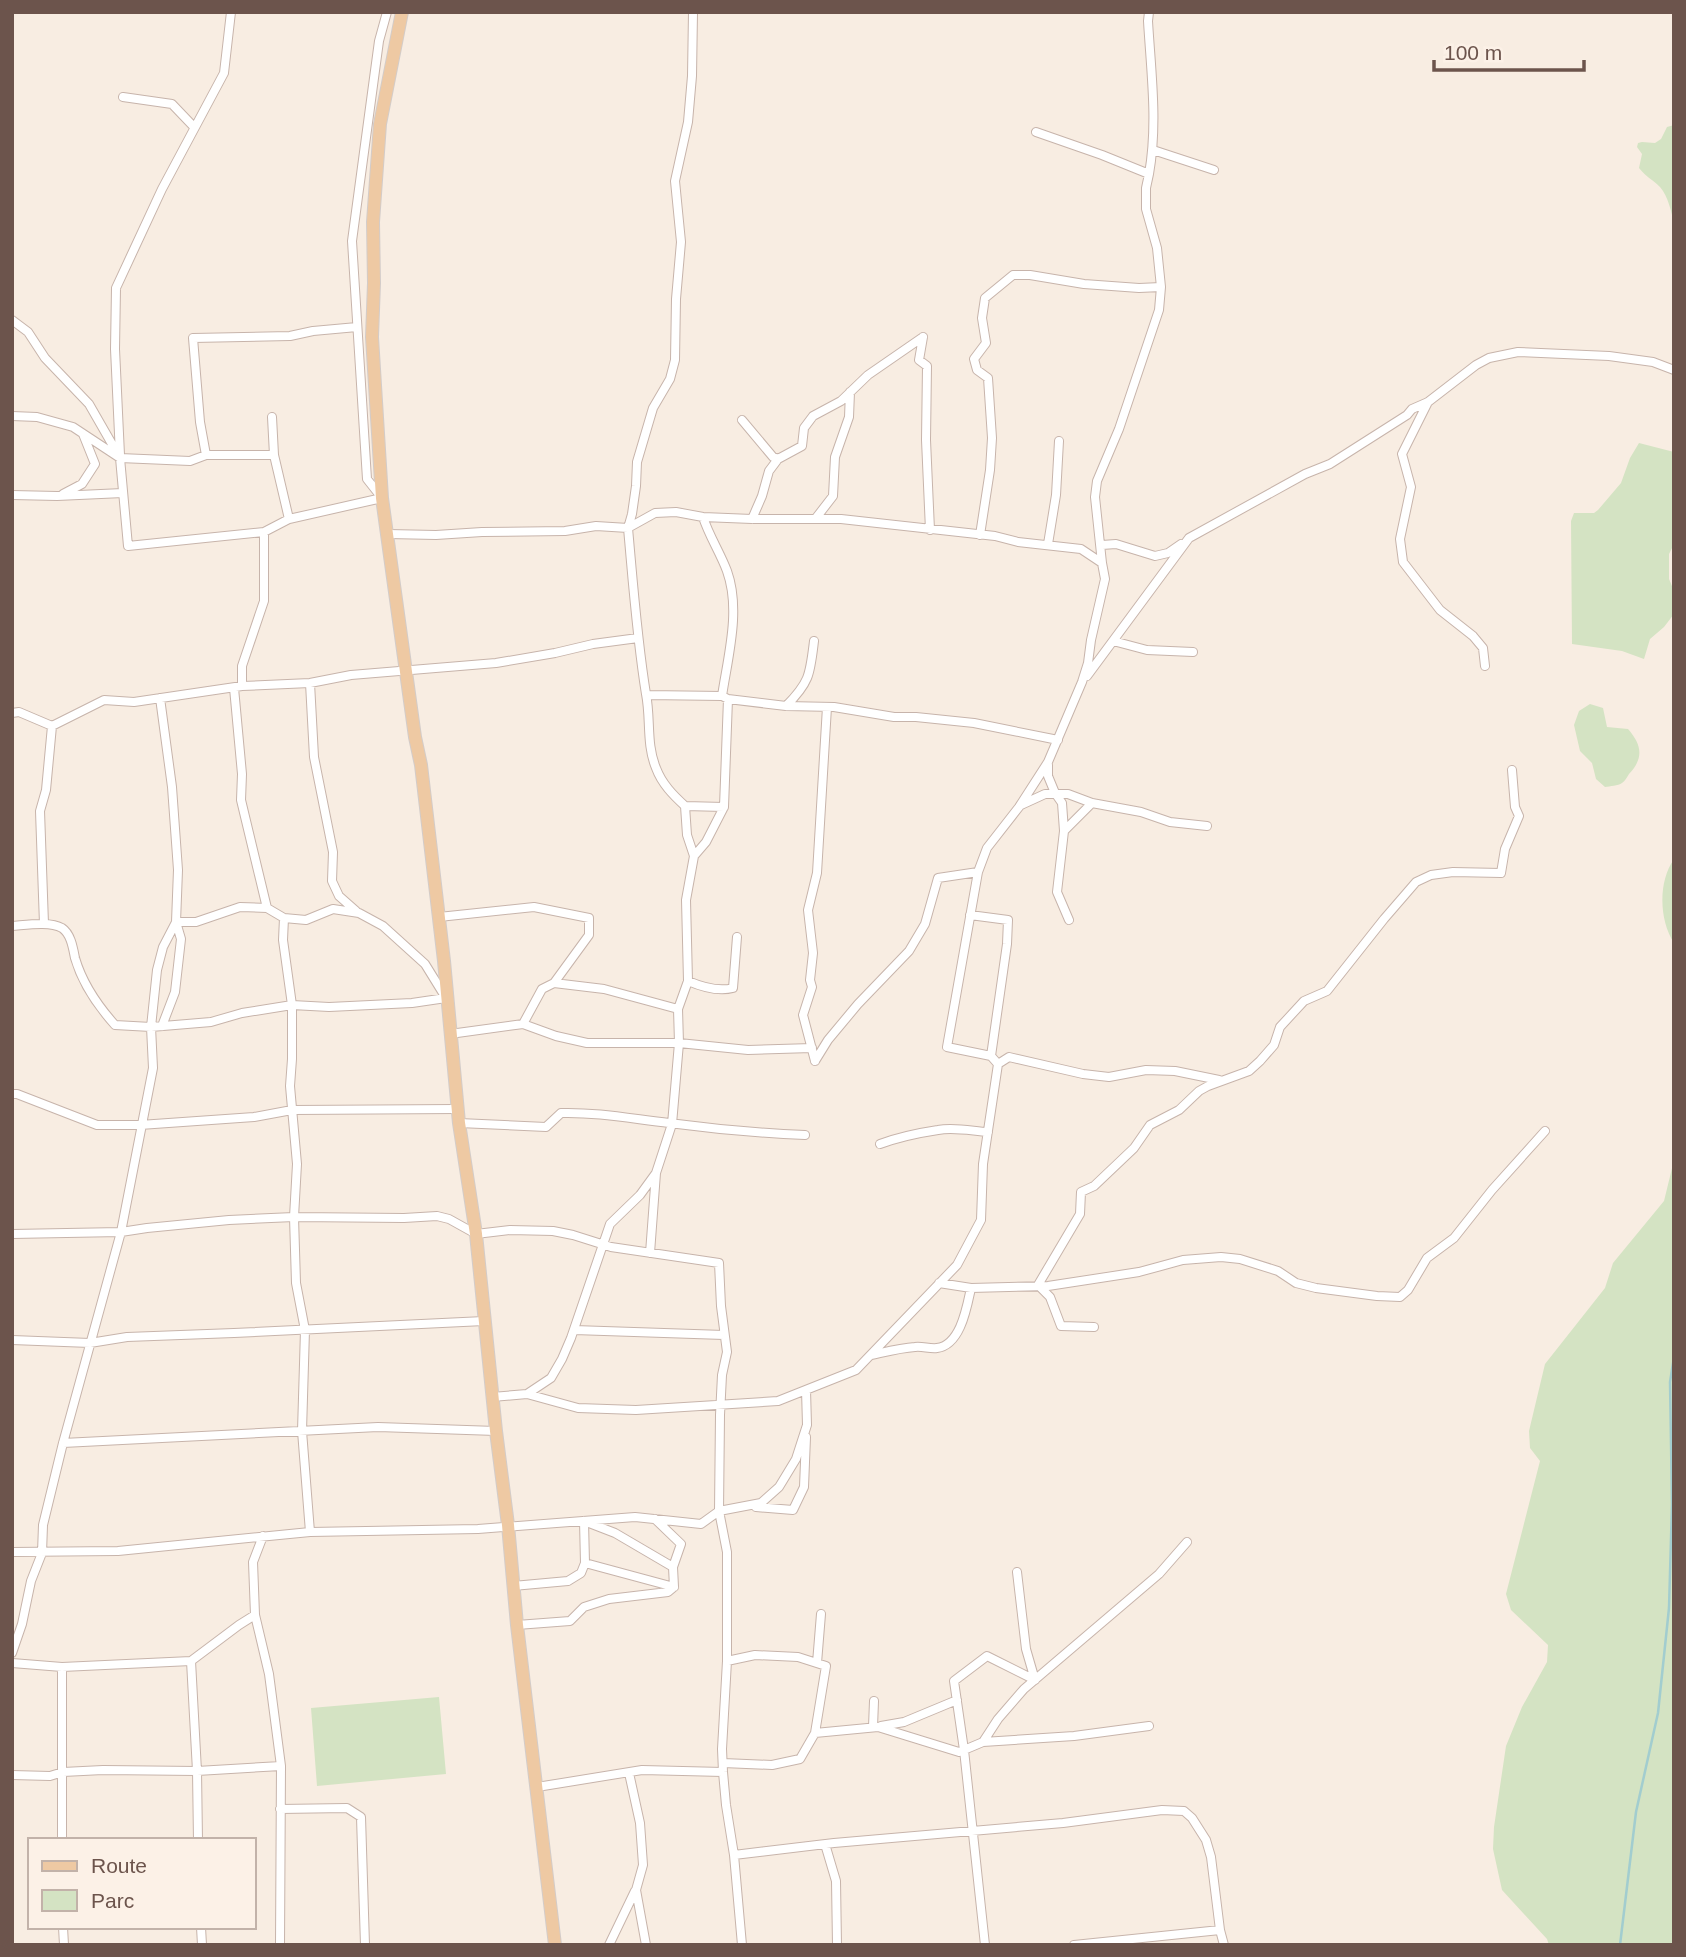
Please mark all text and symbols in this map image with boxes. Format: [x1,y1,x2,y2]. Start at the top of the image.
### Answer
scale bar [1434,28,1584,72]
text: 100 m [1444,41,1502,64]
legend [28,1838,256,1929]
text: Route [91,1854,147,1877]
text: Parc [91,1889,134,1912]

